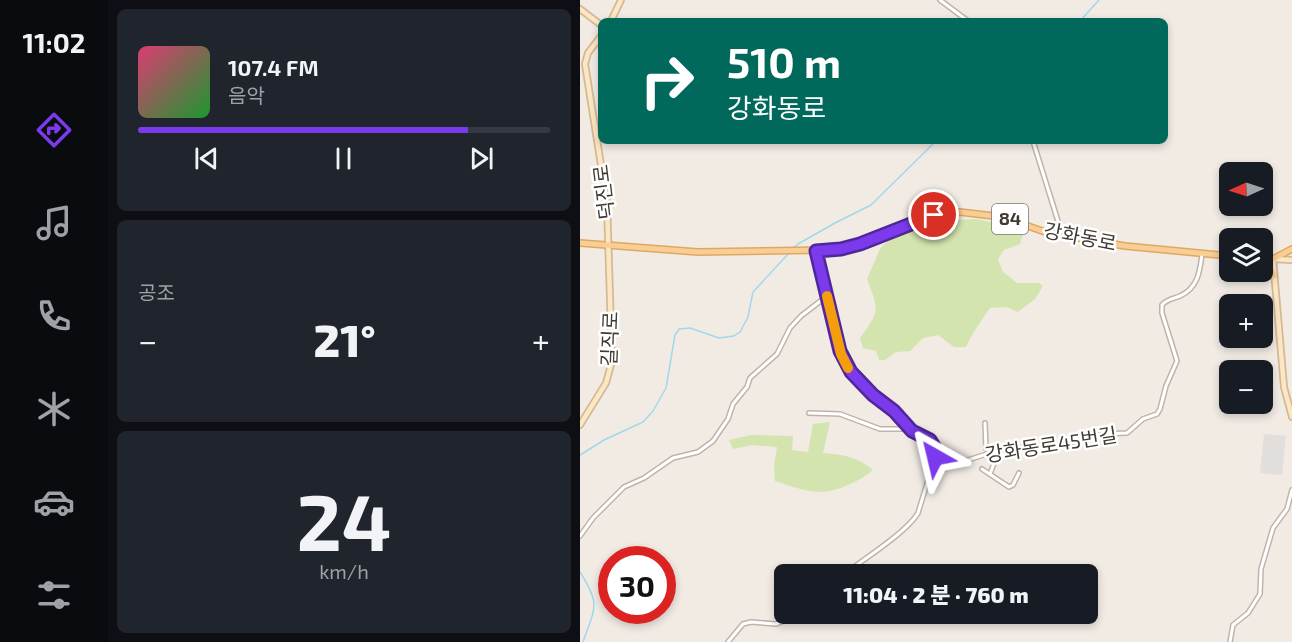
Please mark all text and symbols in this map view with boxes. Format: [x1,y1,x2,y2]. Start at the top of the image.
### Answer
text: 11:02 [23,26,86,58]
text: 510 m [727,36,841,86]
icon: right [628,42,706,120]
text: 107.4 FM [228,54,319,80]
text: 음악 [228,83,265,107]
text: 강화동로 [727,91,826,123]
icon: directions [33,109,75,151]
icon: previous [190,142,223,175]
icon: pause [327,142,360,175]
icon: next [465,142,498,175]
north arrow [1219,162,1273,216]
map controls [1219,162,1273,414]
street label: 덕진로 [588,163,618,221]
pin [908,189,959,240]
icon: arrive [917,198,950,231]
icon: music [33,202,75,244]
road number: 84 [992,204,1028,234]
street label: 강화동로 [1042,217,1119,255]
button: layers [1219,228,1273,282]
text: 공조 [138,280,175,304]
button: + [1219,294,1273,348]
icon: phone [33,295,75,337]
street label: 길직로 [596,311,622,367]
text: 21° [314,312,376,366]
text: − [138,320,157,360]
text: + [532,320,550,360]
button: − [1219,360,1273,414]
icon: climate [33,388,75,430]
street label: 강화동로45번길 [983,422,1119,466]
position arrow [903,425,967,489]
text: 24 [296,473,392,567]
icon: car [33,481,75,523]
speed limit sign: 30 [598,546,676,624]
text: km/h [319,559,369,583]
icon: filters [33,574,75,616]
text: 11:04 · 2 분 · 760 m [843,581,1029,607]

